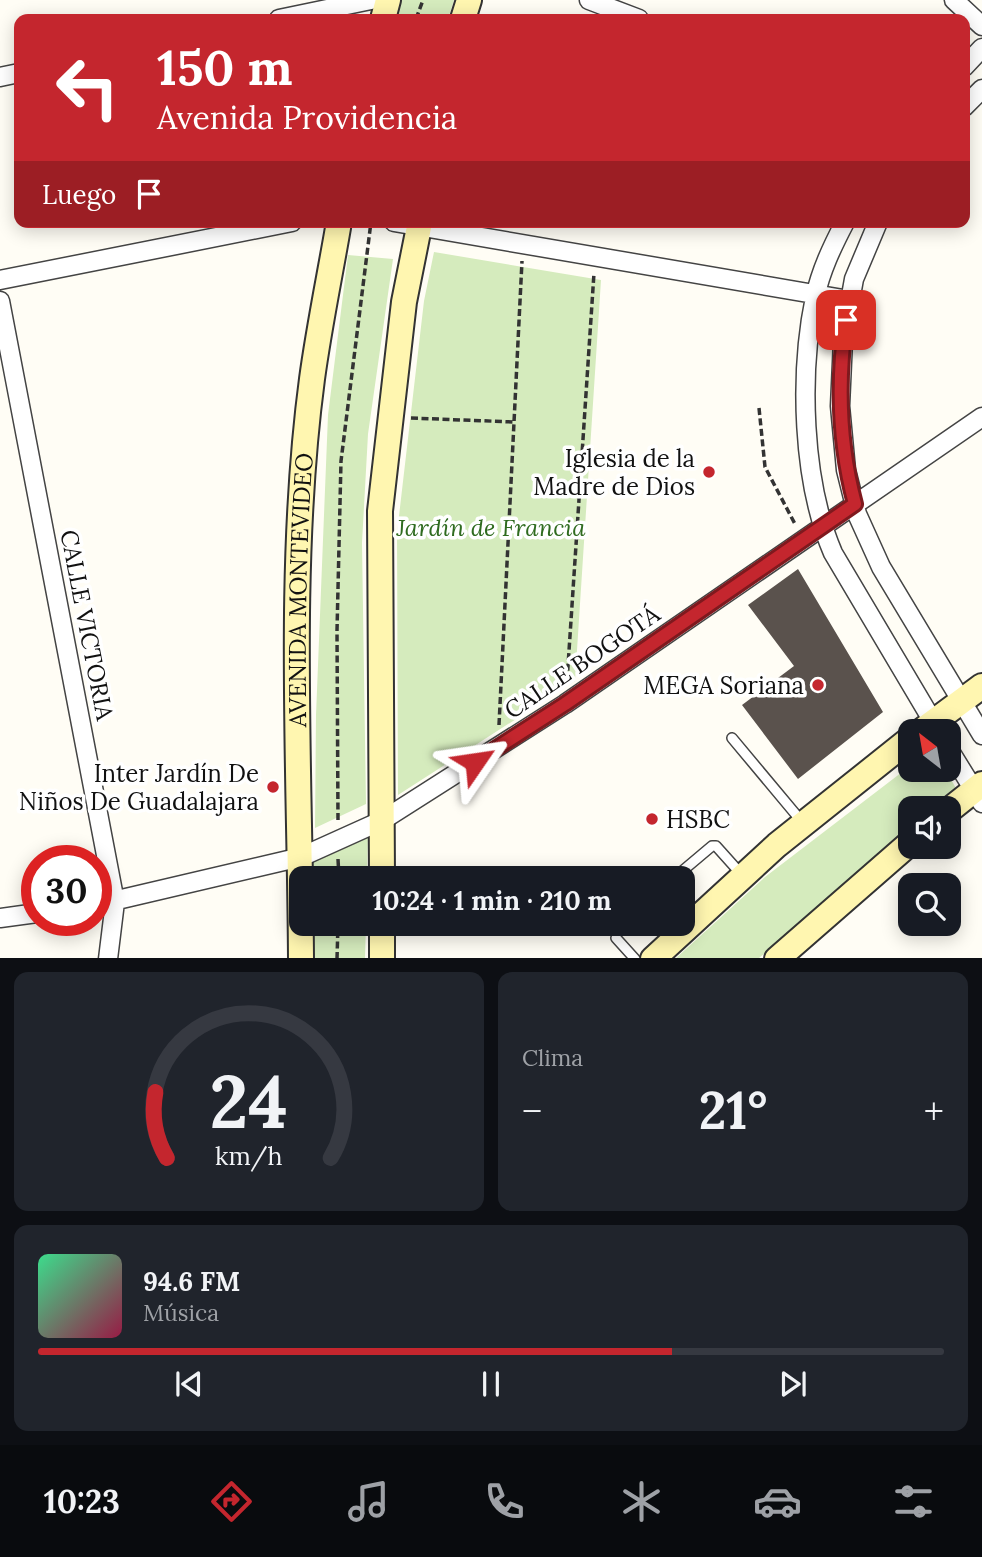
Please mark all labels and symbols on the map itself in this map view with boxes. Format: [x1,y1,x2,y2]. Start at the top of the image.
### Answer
pin [816,290,876,350]
place label: Iglesia de la Madre de Dios [533,443,695,502]
street label: AVENIDA MONTEVIDEO [281,452,319,729]
marker: Iglesia de la Madre de Dios [701,464,717,480]
park label: Jardín de Francia [395,512,586,543]
street label: CALLE VICTORIA [53,527,121,724]
street label: CALLE BOGOTÁ [498,598,667,725]
place label: MEGA Soriana [643,670,804,701]
marker: MEGA Soriana [810,677,826,693]
north arrow [898,719,961,782]
position arrow [438,725,512,799]
place label: Inter Jardín De Niños De Guadalajara [19,758,259,817]
marker: Inter Jardín De Niños De Guadalajara [265,779,281,795]
place label: HSBC [666,804,730,835]
marker: HSBC [644,811,660,827]
speed limit sign: 30 [21,845,112,936]

